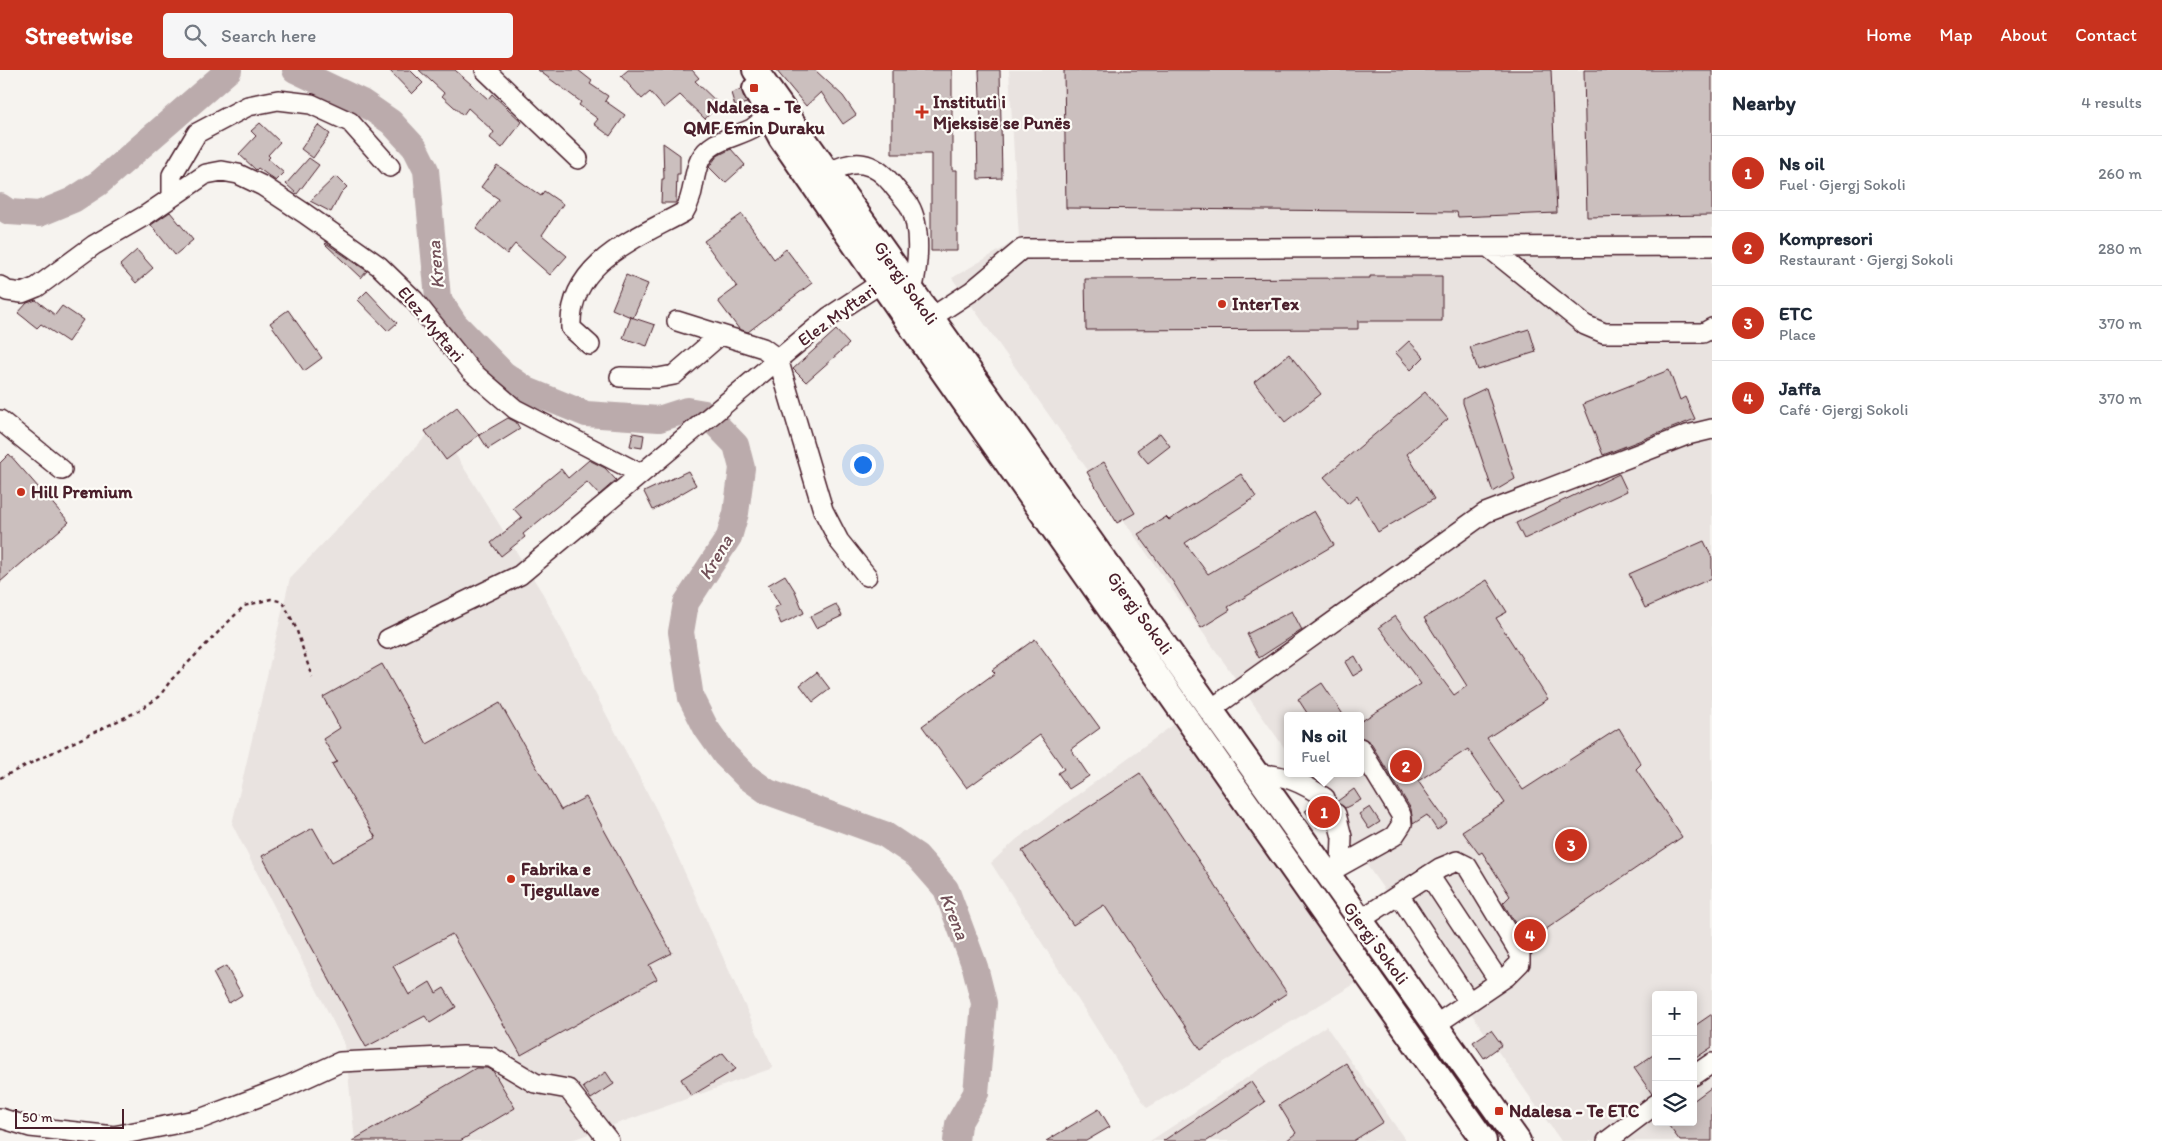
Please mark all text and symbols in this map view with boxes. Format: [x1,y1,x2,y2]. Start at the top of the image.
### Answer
search box [163,13,513,58]
text: Streetwise [25,21,133,50]
icon: search [181,21,209,49]
text: Search here [221,24,316,47]
text: Home [1866,24,1912,46]
text: Map [1940,24,1973,46]
text: About [2001,24,2047,46]
text: Contact [2075,24,2137,46]
marker: Ndalesa - Te QMF Emin Duraku [748,82,760,94]
text: Nearby [1732,90,1796,115]
place label: Instituti i Mjeksisë se Punës [933,91,1070,134]
text: 4 results [2081,93,2142,112]
place label: Ndalesa - Te QMF Emin Duraku [683,96,825,139]
marker: Instituti i Mjeksisë se Punës [915,105,929,119]
text: Ns oil [1779,152,1825,175]
text: 1 [1744,164,1752,183]
text: 260 m [2098,164,2142,183]
text: Fuel · Gjergj Sokoli [1779,175,1906,194]
text: Kompresori [1779,227,1873,250]
street label: Gjergj Sokoli [869,237,943,329]
water label: Krena [422,239,449,290]
text: 2 [1744,239,1752,258]
text: 280 m [2098,239,2142,258]
text: Restaurant · Gjergj Sokoli [1779,250,1953,269]
street label: Elez Myftari [793,279,881,351]
street label: Elez Myftari [393,282,469,366]
place label: InterTex [1232,293,1300,315]
marker: InterTex [1216,298,1228,310]
text: ETC [1779,302,1812,325]
text: 3 [1744,314,1752,333]
text: 370 m [2098,314,2142,333]
text: Place [1779,325,1816,344]
text: Jaffa [1779,377,1821,400]
text: 4 [1743,389,1753,408]
text: 370 m [2098,389,2142,408]
text: Café · Gjergj Sokoli [1779,400,1908,419]
your location [850,452,876,478]
place label: Hill Premium [31,481,133,503]
marker: Hill Premium [15,486,27,498]
water label: Krena [693,530,738,584]
street label: Gjergj Sokoli [1103,567,1177,659]
popup [1284,712,1364,777]
text: Ns oil [1301,724,1347,747]
text: Fuel [1301,747,1330,766]
pin: 2 [1390,747,1422,785]
pin: 1 [1308,793,1340,831]
pin: 3 [1555,826,1587,864]
place label: Fabrika e Tjegullave [520,858,600,901]
marker: Fabrika e Tjegullave [505,873,517,885]
water label: Krena [935,890,974,943]
street label: Gjergj Sokoli [1339,897,1413,989]
pin: 4 [1514,916,1546,954]
map controls [1652,991,1697,1126]
button: + [1652,991,1697,1036]
button: − [1652,1036,1697,1081]
button: layers [1652,1081,1697,1126]
place label: Ndalesa - Te ETC [1509,1100,1640,1122]
marker: Ndalesa - Te ETC [1493,1105,1505,1117]
scale bar [15,1106,124,1129]
text: 50 m [22,1109,53,1126]

